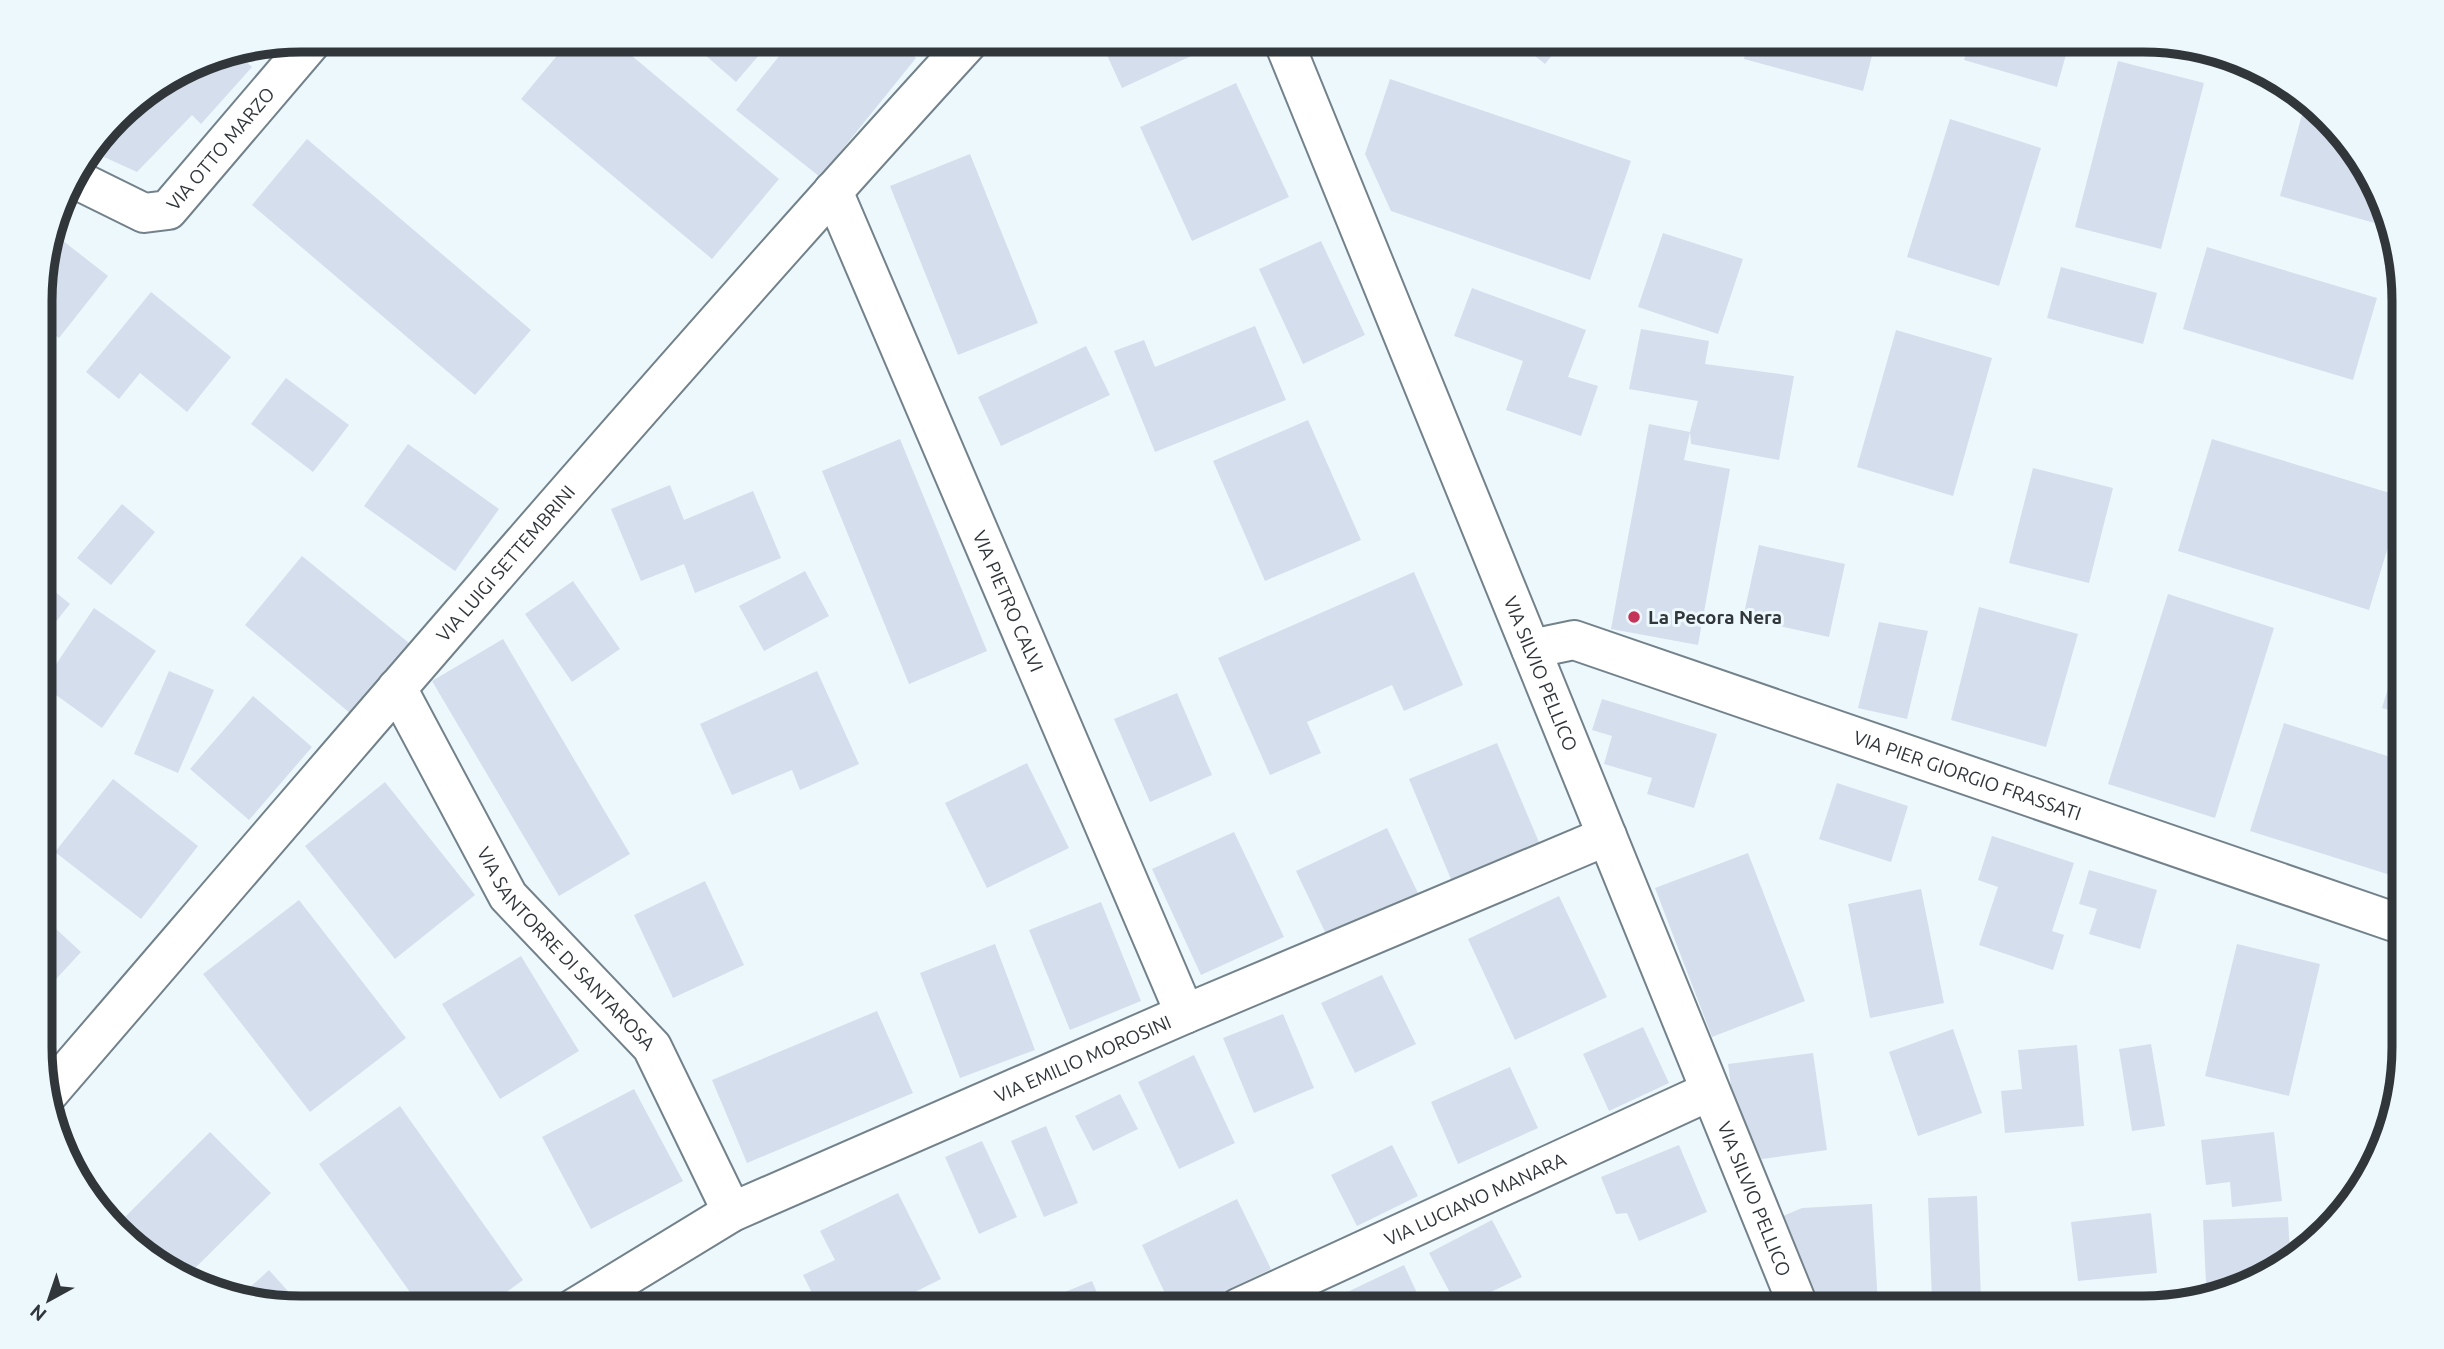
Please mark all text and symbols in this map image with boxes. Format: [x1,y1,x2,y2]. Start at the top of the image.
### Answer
street label: VIA OTTO MARZO [162,83,279,215]
street label: VIA LUIGI SETTEMBRINI [432,481,579,646]
street label: VIA PIETRO CALVI [968,527,1048,675]
street label: VIA SILVIO PELLICO [1500,593,1582,754]
place label: La Pecora Nera [1648,606,1782,628]
marker: La Pecora Nera [1626,609,1642,625]
street label: VIA PIER GIORGIO FRASSATI [1851,726,2084,825]
street label: VIA SANTORRE DI SANTAROSA [473,843,660,1055]
street label: VIA EMILIO MOROSINI [991,1010,1174,1107]
street label: VIA SILVIO PELLICO [1713,1118,1796,1279]
street label: VIA LUCIANO MANARA [1381,1147,1570,1250]
north arrow [14,1265,84,1335]
text: N [26,1300,51,1326]

